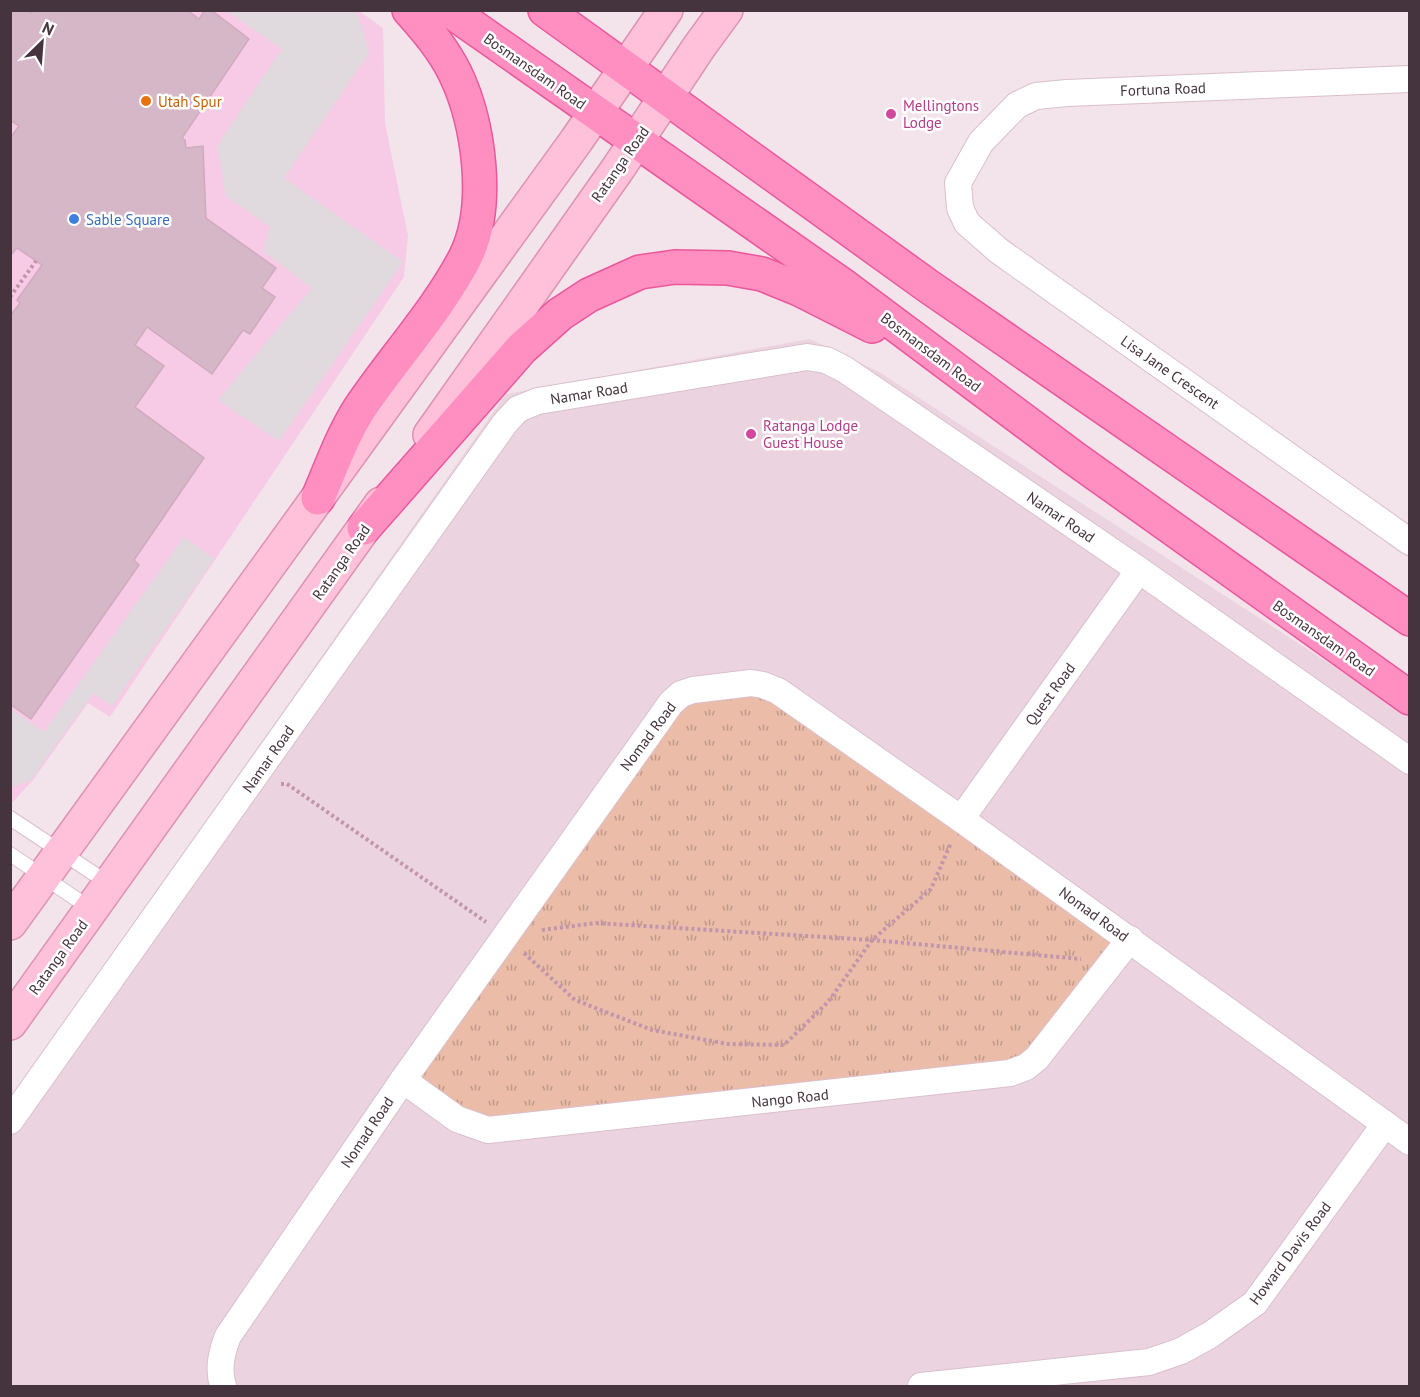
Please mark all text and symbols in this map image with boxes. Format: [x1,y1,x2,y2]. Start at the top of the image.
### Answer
north arrow [12,12,72,72]
text: N [39,17,57,40]
street label: Bosmansdam Road [480,29,590,113]
street label: Fortuna Road [1120,78,1206,100]
place label: Utah Spur [158,92,222,111]
marker: Utah Spur [139,94,153,108]
place label: Mellingtons Lodge [903,96,979,132]
marker: Mellingtons Lodge [884,107,898,121]
street label: Ratanga Road [587,122,653,206]
place label: Sable Square [86,210,170,229]
marker: Sable Square [67,212,81,226]
street label: Bosmansdam Road [877,308,985,396]
street label: Lisa Jane Crescent [1117,331,1223,413]
street label: Namar Road [549,378,629,408]
place label: Ratanga Lodge Guest House [763,416,858,452]
marker: Ratanga Lodge Guest House [744,427,758,441]
street label: Namar Road [1023,487,1099,547]
street label: Ratanga Road [308,520,374,604]
street label: Bosmansdam Road [1269,596,1379,680]
street label: Quest Road [1021,659,1079,729]
street label: Nomad Road [616,698,680,774]
street label: Namar Road [238,722,298,796]
street label: Nomad Road [1055,882,1133,946]
street label: Ratanga Road [24,916,92,998]
street label: Nango Road [750,1084,830,1112]
street label: Nomad Road [336,1093,398,1171]
street label: Howard Davis Road [1245,1198,1335,1308]

